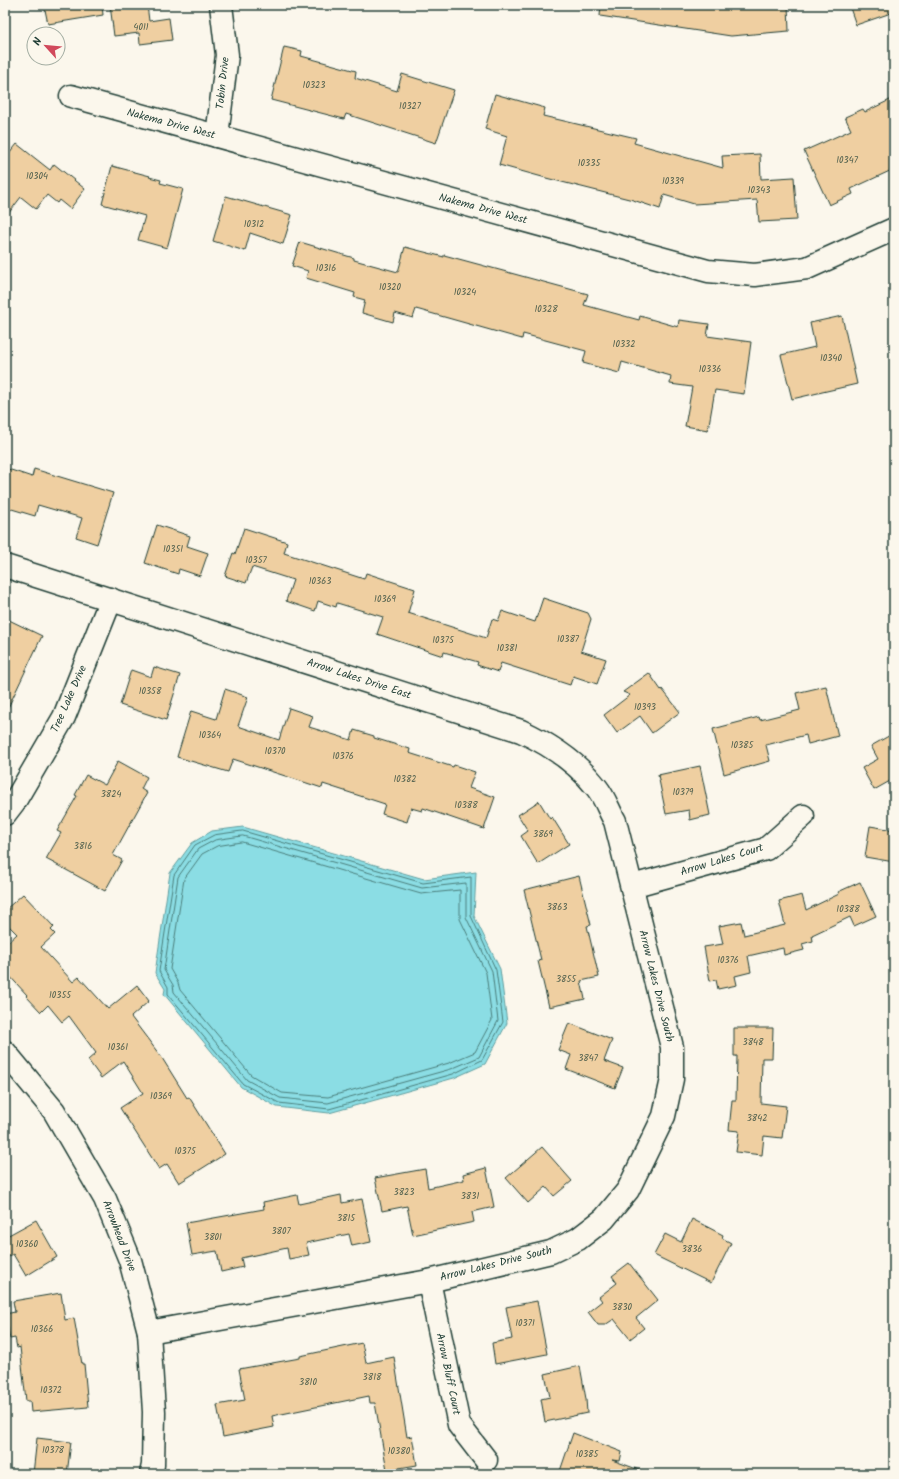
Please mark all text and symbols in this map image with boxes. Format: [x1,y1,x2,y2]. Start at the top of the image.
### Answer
house number: 4011 [133,20,149,35]
north arrow [26,26,66,66]
text: N [28,35,48,49]
street label: Tobin Drive [211,56,235,110]
house number: 10323 [303,78,325,93]
house number: 10327 [399,99,422,114]
street label: Nakema Drive West [125,104,218,145]
house number: 10347 [836,153,859,168]
house number: 10335 [578,156,601,171]
house number: 10304 [26,169,48,184]
house number: 10339 [662,174,685,189]
house number: 10343 [748,183,770,198]
street label: Nakema Drive West [437,189,530,230]
house number: 10312 [244,217,264,232]
house number: 10316 [316,261,336,276]
house number: 10320 [379,280,402,295]
house number: 10324 [454,285,476,300]
house number: 10328 [534,302,558,317]
house number: 10332 [613,337,635,352]
house number: 10340 [820,351,842,366]
house number: 10336 [699,362,721,377]
house number: 10351 [163,542,183,557]
house number: 10357 [245,553,268,568]
house number: 10363 [309,574,331,589]
house number: 10369 [374,592,397,607]
house number: 10387 [557,632,580,647]
house number: 10375 [432,633,455,648]
house number: 10381 [497,641,518,656]
street label: Arrow Lakes Drive East [304,654,414,705]
street label: Tree Lake Drive [46,662,92,736]
house number: 10358 [139,684,162,699]
house number: 10393 [634,700,656,715]
house number: 10364 [199,728,221,743]
house number: 10385 [731,738,755,753]
house number: 10370 [264,744,286,759]
house number: 10376 [332,749,354,764]
house number: 10382 [393,772,417,787]
house number: 10379 [672,785,694,800]
house number: 3824 [101,787,121,802]
house number: 10388 [454,798,478,813]
house number: 3869 [533,827,554,842]
house number: 3816 [74,839,92,854]
street label: Arrow Lakes Court [678,839,766,881]
house number: 3863 [547,900,567,915]
house number: 10388 [836,902,860,917]
street label: Arrow Lakes Drive South [633,928,679,1044]
house number: 10376 [717,953,739,968]
house number: 3855 [556,972,577,987]
house number: 10355 [49,988,72,1003]
house number: 3848 [743,1035,764,1050]
house number: 10361 [108,1040,128,1055]
house number: 3847 [578,1051,599,1066]
house number: 10369 [150,1089,173,1104]
house number: 3842 [747,1111,767,1126]
house number: 10375 [174,1144,197,1159]
house number: 3823 [394,1185,414,1200]
house number: 3831 [461,1189,479,1204]
street label: Arrowhead Drive [97,1198,141,1274]
house number: 3815 [337,1211,356,1226]
house number: 3807 [271,1224,291,1239]
house number: 3801 [204,1230,222,1245]
house number: 10360 [16,1237,38,1252]
street label: Arrow Lakes Drive South [438,1241,554,1287]
house number: 3836 [682,1242,702,1257]
house number: 3830 [612,1300,633,1315]
house number: 10371 [515,1316,535,1331]
house number: 10366 [31,1322,53,1337]
street label: Arrow Bluff Court [431,1331,466,1417]
house number: 3818 [363,1370,382,1385]
house number: 3810 [299,1375,317,1390]
house number: 10372 [40,1383,62,1398]
house number: 10378 [42,1443,65,1458]
house number: 10380 [388,1444,411,1459]
house number: 10385 [576,1447,600,1462]

